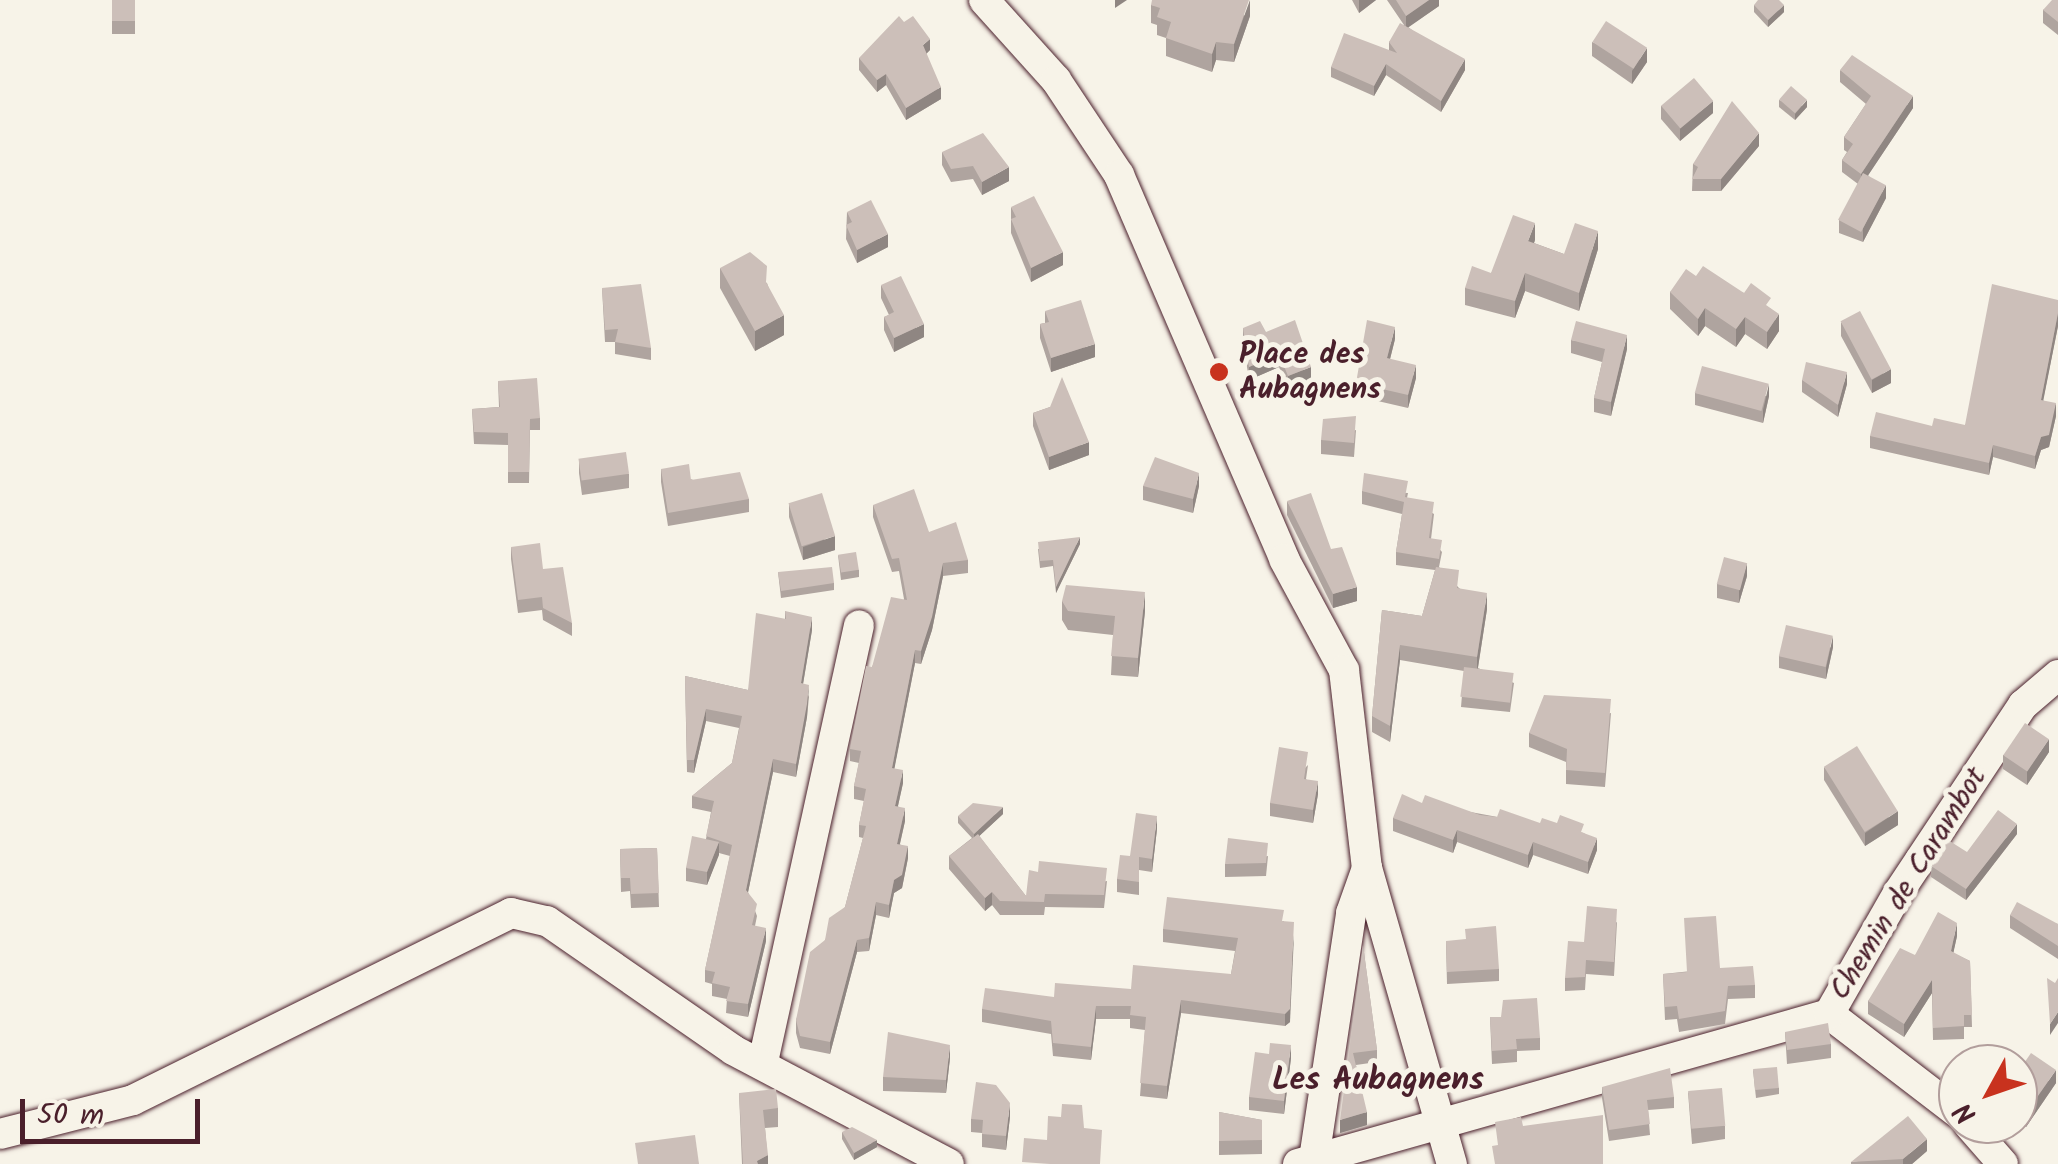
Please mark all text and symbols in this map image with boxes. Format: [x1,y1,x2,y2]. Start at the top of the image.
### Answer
place label: Place des Aubagnens [1239,337,1381,408]
marker: Place des Aubagnens [1208,361,1230,383]
street label: Chemin de Carambot [1823,761,1995,1007]
north arrow [1938,1044,2038,1144]
district label: Les Aubagnens [1272,1062,1484,1100]
scale bar [25,1079,205,1141]
text: N [1943,1091,1989,1134]
text: 50 m [37,1092,104,1140]

